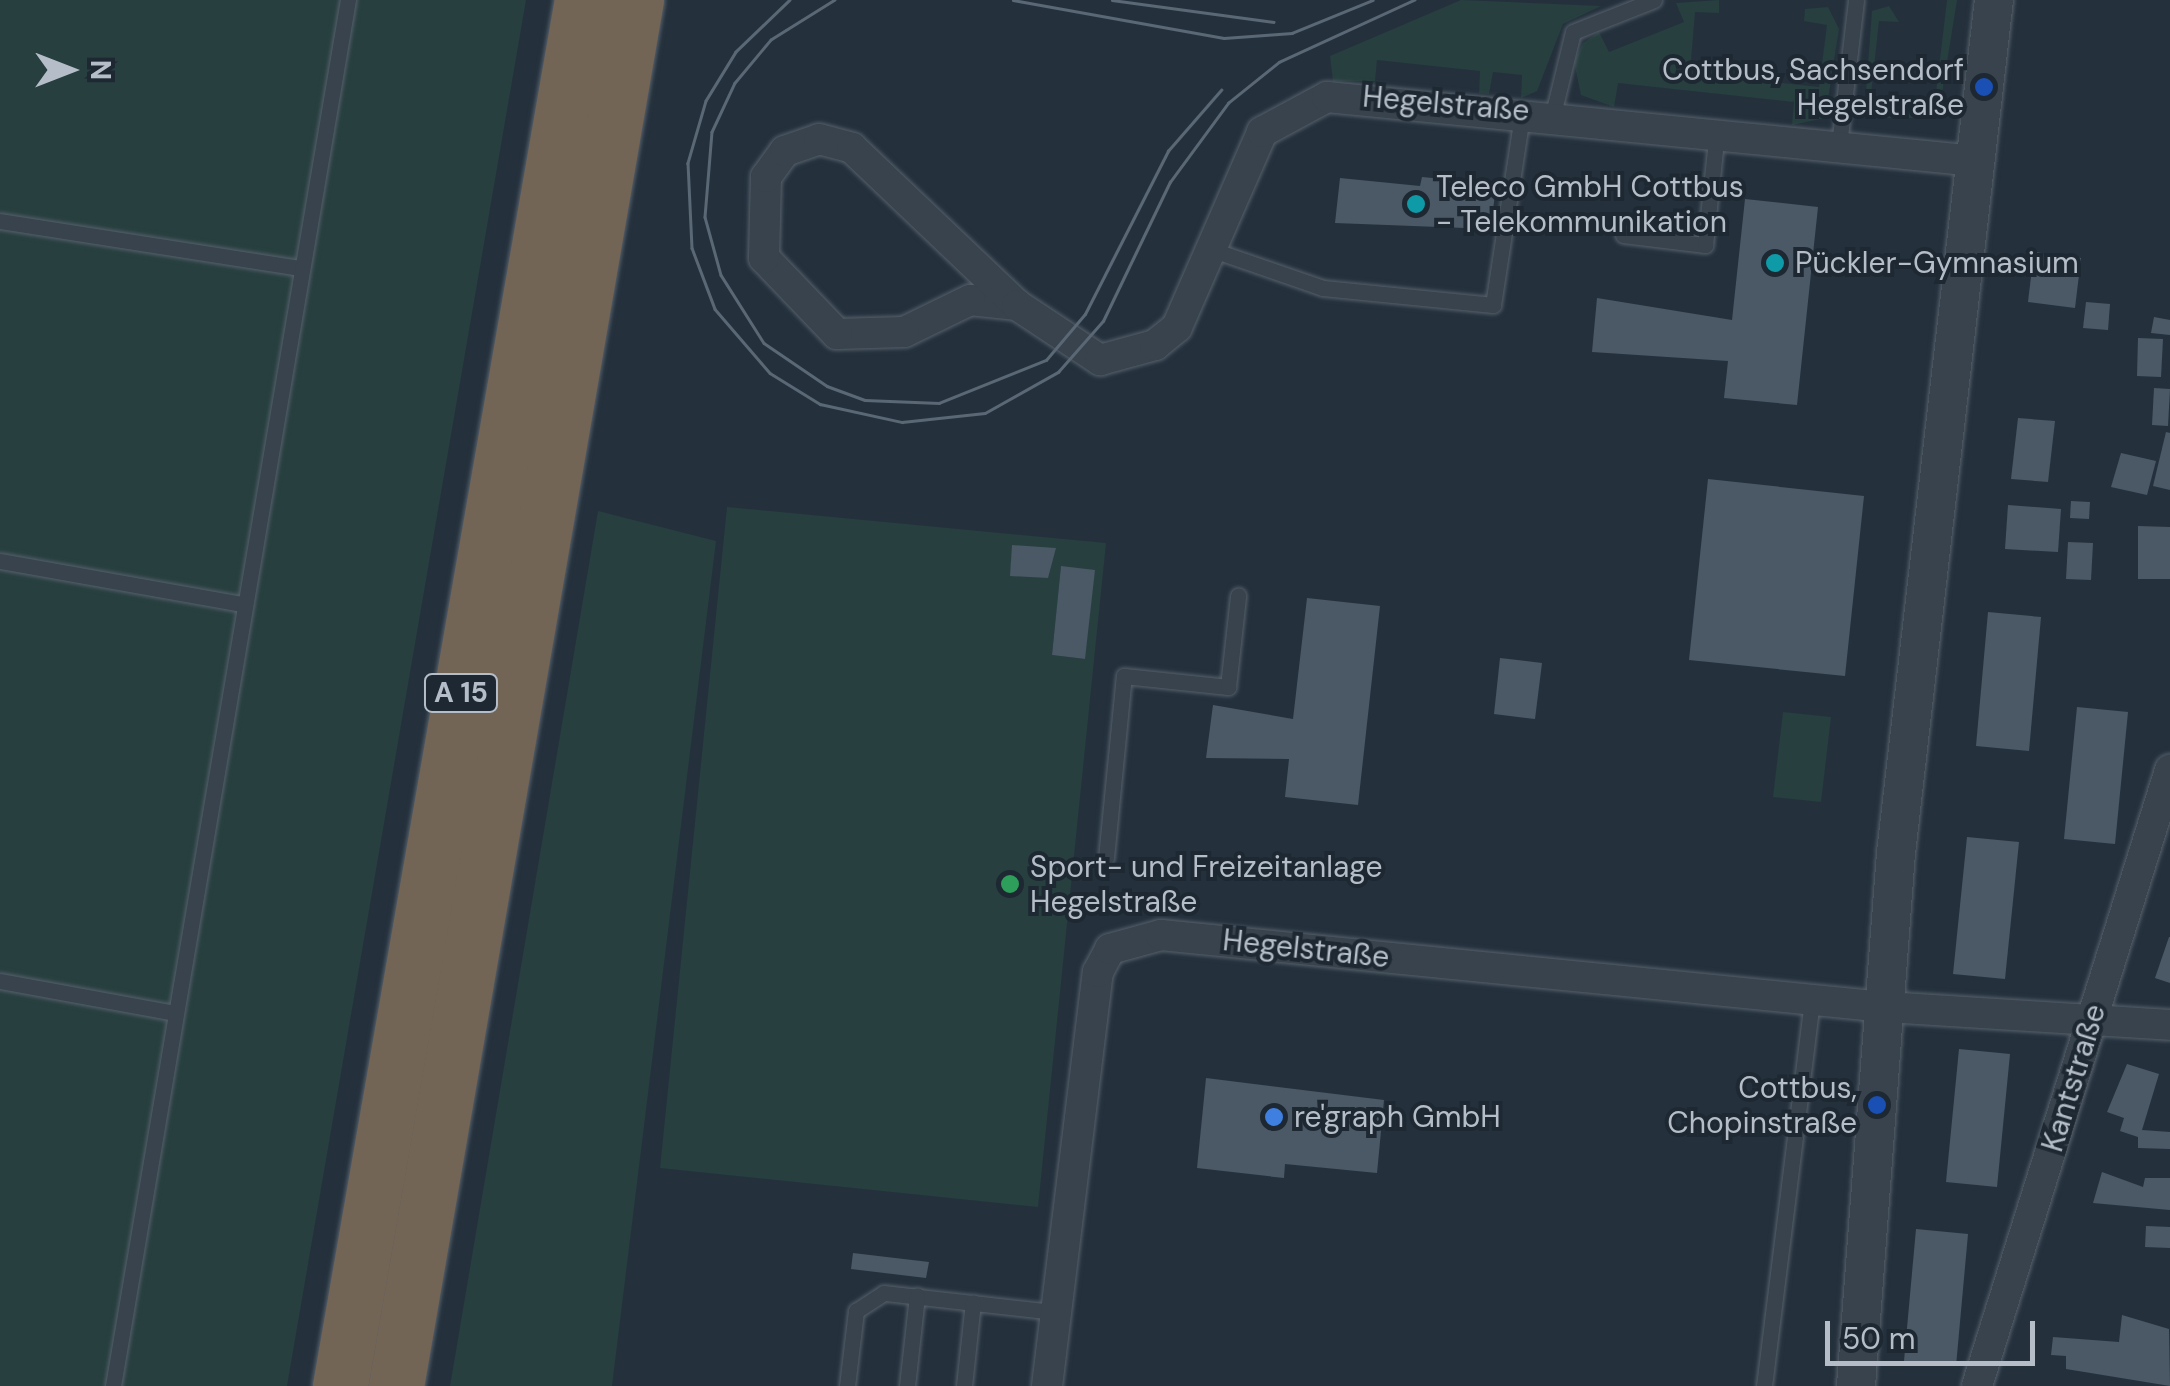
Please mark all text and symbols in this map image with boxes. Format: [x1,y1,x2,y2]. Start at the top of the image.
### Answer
north arrow [20,20,120,120]
place label: Cottbus, Sachsendorf Hegelstraße [1662,52,1964,122]
text: N [82,60,119,80]
marker: Cottbus, Sachsendorf Hegelstraße [1973,76,1995,98]
street label: Hegelstraße [1361,79,1531,129]
place label: Teleco GmbH Cottbus - Telekommunikation [1436,169,1744,240]
marker: Teleco GmbH Cottbus - Telekommunikation [1405,193,1427,215]
place label: Pückler-Gymnasium [1795,245,2079,281]
marker: Pückler-Gymnasium [1764,252,1786,274]
road number: A 15 [424,670,498,716]
place label: Sport- und Freizeitanlage Hegelstraße [1030,849,1383,920]
marker: Sport- und Freizeitanlage Hegelstraße [999,873,1021,895]
street label: Hegelstraße [1221,922,1391,976]
street label: Kantstraße [2035,1000,2113,1156]
place label: Cottbus, Chopinstraße [1667,1070,1857,1140]
marker: Cottbus, Chopinstraße [1866,1094,1888,1116]
place label: re'graph GmbH [1294,1099,1501,1135]
marker: re'graph GmbH [1263,1106,1285,1128]
scale bar [1830,1301,2040,1363]
text: 50 m [1842,1319,1916,1358]

